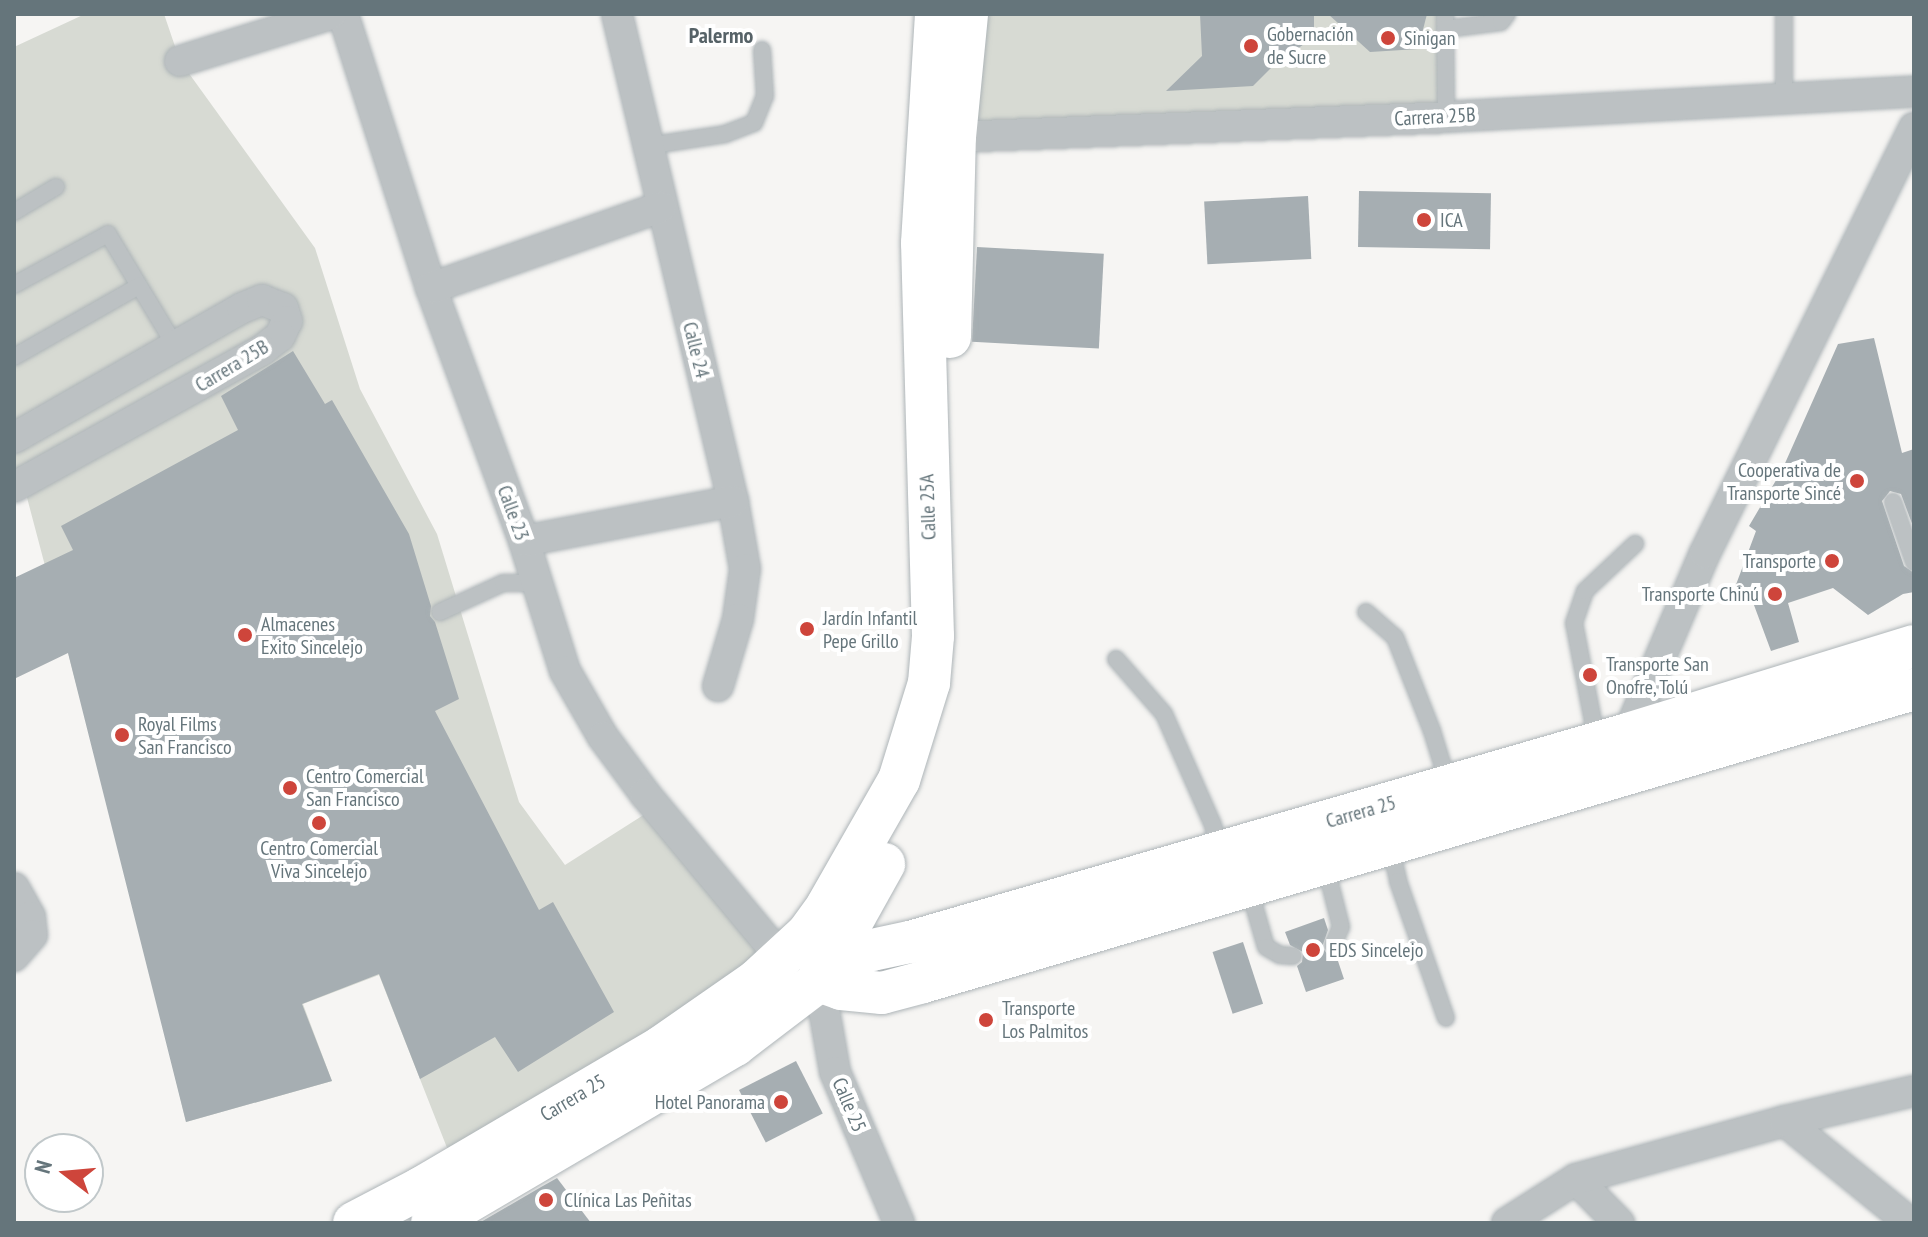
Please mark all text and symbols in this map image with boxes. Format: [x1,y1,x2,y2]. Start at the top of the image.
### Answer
place label: Gobernación de Sucre [1267,22,1354,69]
district label: Palermo [689,23,753,49]
place label: Sinigan [1404,26,1455,50]
marker: Sinigan [1379,29,1397,47]
marker: Gobernación de Sucre [1242,37,1260,55]
street label: Carrera 25B [1394,103,1476,131]
place label: ICA [1440,208,1463,232]
marker: ICA [1415,211,1433,229]
street label: Calle 24 [677,320,715,380]
street label: Carrera 25B [191,335,273,397]
place label: Cooperativa de Transporte Sincé [1727,458,1841,505]
marker: Cooperativa de Transporte Sincé [1848,472,1866,490]
street label: Calle 25A [915,474,941,540]
street label: Calle 23 [492,482,534,544]
place label: Transporte [1743,549,1816,573]
marker: Transporte [1823,552,1841,570]
place label: Transporte Chinú [1642,582,1759,606]
marker: Transporte Chinú [1766,585,1784,603]
place label: Jardín Infantil Pepe Grillo [823,606,917,653]
place label: Almacenes Exito Sincelejo [261,612,363,659]
marker: Jardín Infantil Pepe Grillo [798,620,816,638]
marker: Almacenes Exito Sincelejo [236,626,254,644]
place label: Transporte San Onofre, Tolú [1606,652,1709,699]
marker: Transporte San Onofre, Tolú [1581,666,1599,684]
place label: Royal Films San Francisco [138,712,232,759]
marker: Royal Films San Francisco [113,726,131,744]
place label: Centro Comercial San Francisco [306,764,424,811]
marker: Centro Comercial San Francisco [281,779,299,797]
street label: Carrera 25 [1323,791,1399,833]
marker: Centro Comercial Viva Sincelejo [310,814,328,832]
place label: Centro Comercial Viva Sincelejo [260,836,378,883]
place label: EDS Sincelejo [1329,938,1423,962]
marker: EDS Sincelejo [1304,941,1322,959]
place label: Transporte Los Palmitos [1002,996,1088,1043]
marker: Transporte Los Palmitos [977,1011,995,1029]
street label: Carrera 25 [536,1069,610,1127]
street label: Calle 25 [827,1074,871,1136]
place label: Hotel Panorama [655,1090,765,1114]
marker: Hotel Panorama [772,1093,790,1111]
north arrow [24,1133,104,1213]
text: N [28,1157,58,1177]
place label: Clínica Las Peñitas [564,1188,692,1212]
marker: Clínica Las Peñitas [535,1189,557,1211]

